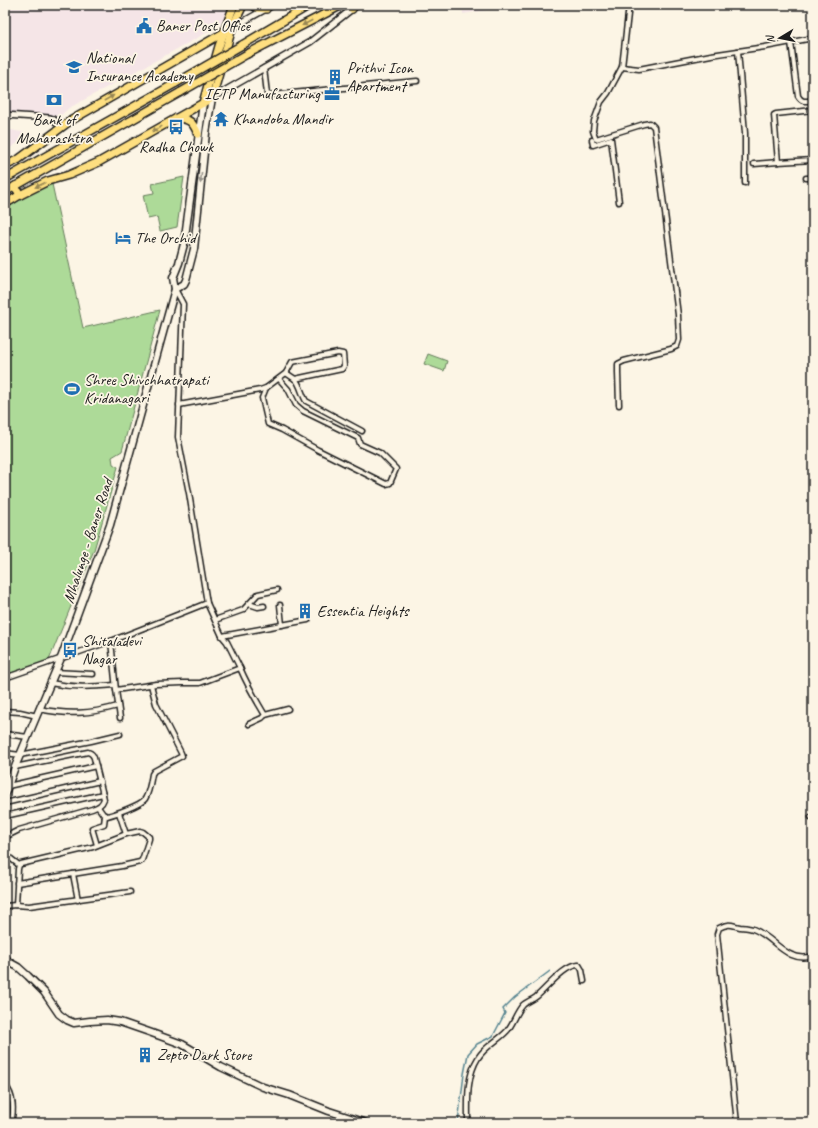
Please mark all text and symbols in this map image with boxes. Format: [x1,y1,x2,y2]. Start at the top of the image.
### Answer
place label: Baner Post Office [156,16,252,36]
public building icon: Baner Post Office [135,17,153,35]
north arrow [760,18,800,58]
one-way arrow [301,20,313,26]
text: N [762,33,778,44]
place label: National Insurance Academy [86,48,194,86]
school or university icon: National Insurance Academy [65,58,83,76]
place label: Prithvi Icon Apartment [347,58,414,96]
building icon: Prithvi Icon Apartment [326,68,344,86]
place label: IETP Manufacturing [205,84,321,104]
office icon: IETP Manufacturing [323,85,341,103]
bank icon: Bank of Maharashtra [45,91,63,109]
one-way arrow [103,95,115,102]
place label: Khandoba Mandir [233,109,335,129]
place label: Bank of Maharashtra [16,110,93,148]
temple icon: Khandoba Mandir [212,110,230,128]
bus stop icon: Radha Chowk [167,118,185,136]
one-way arrow [151,126,163,132]
place label: Radha Chowk [139,137,214,157]
one-way arrow [198,172,205,184]
one-way arrow [35,182,46,188]
place label: The Orchid [135,228,198,248]
hotel icon: The Orchid [114,229,132,247]
place label: Shree Shivchhatrapati Kridanagari [84,370,211,408]
sports icon: Shree Shivchhatrapati Kridanagari [63,380,81,398]
street label: Mhalunge - Baner Road [58,474,118,606]
place label: Essentia Heights [317,601,410,621]
building icon: Essentia Heights [296,602,314,620]
place label: Shitaladevi Nagar [82,631,143,669]
bus stop icon: Shitaladevi Nagar [61,641,79,659]
place label: Zepto Dark Store [157,1045,253,1065]
building icon: Zepto Dark Store [136,1046,154,1064]

